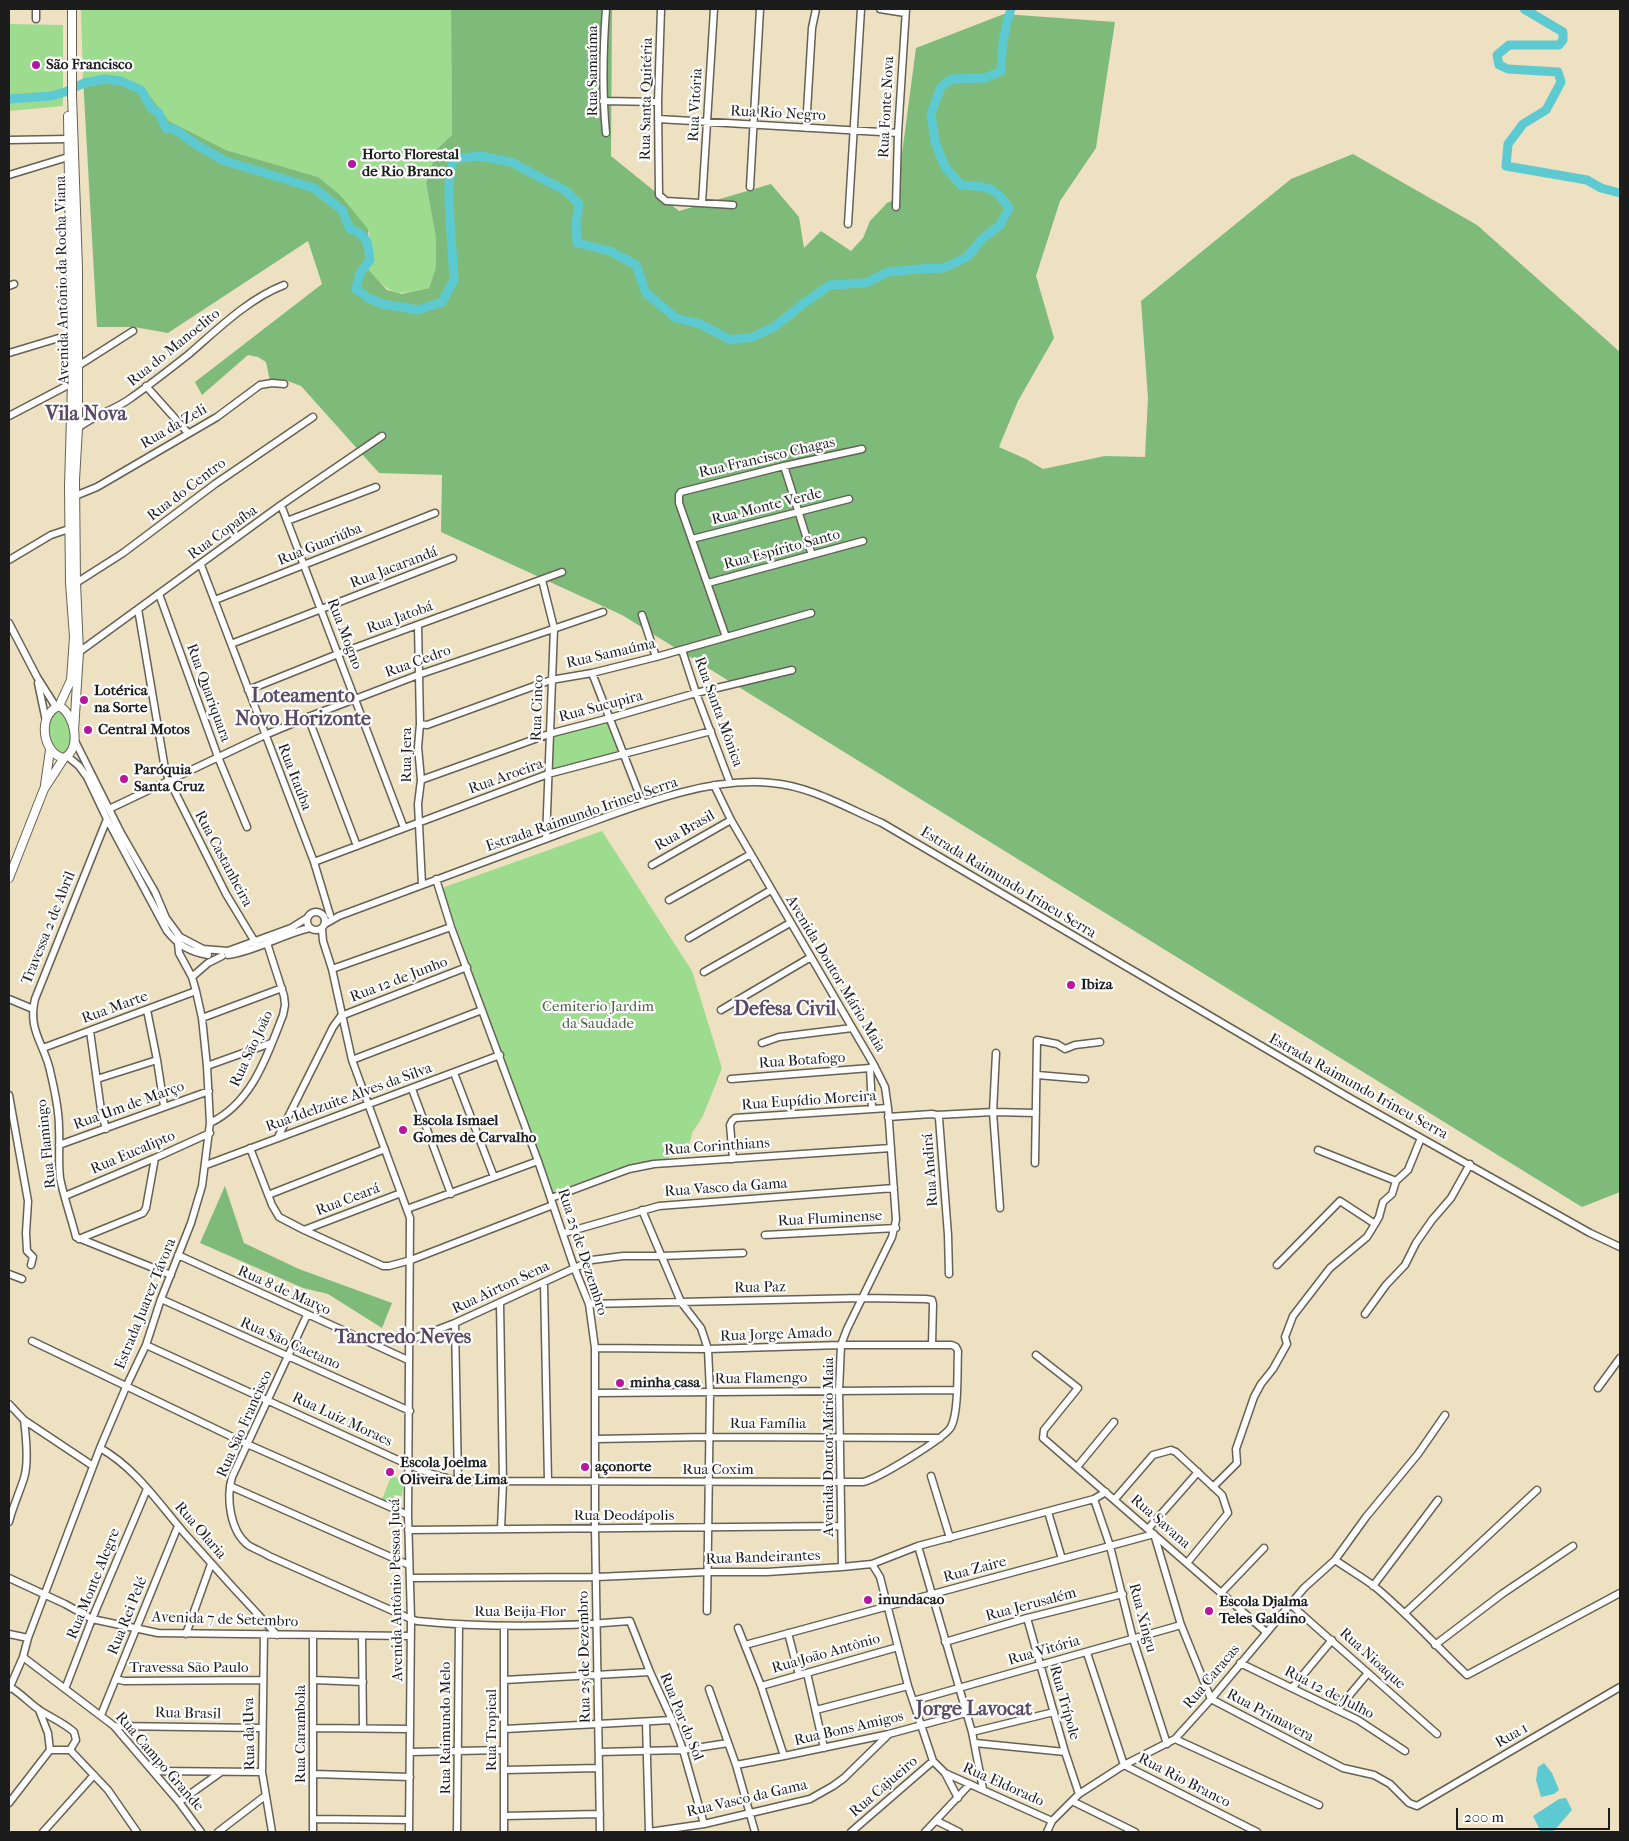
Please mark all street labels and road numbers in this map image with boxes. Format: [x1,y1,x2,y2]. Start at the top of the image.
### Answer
street label: Rua Samaúma [584,25,602,117]
street label: Rua Santa Quitéria [637,37,657,161]
street label: Rua Fonte Nova [875,56,899,158]
street label: Rua Vitória [685,68,707,142]
street label: Rua Rio Negro [730,103,826,125]
street label: Avenida Antônio da Rocha Viana [52,175,74,385]
street label: Rua do Manoelito [124,305,224,391]
street label: Rua da Zeli [138,401,210,453]
street label: Rua Francisco Chagas [697,434,837,482]
street label: Rua do Centro [144,455,230,525]
street label: Rua Monte Verde [710,485,824,529]
street label: Rua Copaíba [185,502,261,564]
street label: Rua Guariúba [275,520,365,570]
street label: Rua Espírito Santo [722,526,842,574]
street label: Rua Jacarandá [348,543,440,593]
street label: Rua Mogno [322,596,366,672]
street label: Rua Jatobá [364,598,436,638]
street label: Rua Samaúma [565,635,657,673]
street label: Rua Quariquara [182,641,234,745]
street label: Rua Cedro [383,642,453,682]
street label: Rua Santa Mônica [690,655,746,769]
street label: Rua Cinco [528,674,548,742]
street label: Rua Sucupira [557,687,645,727]
street label: Rua Jera [398,727,416,783]
street label: Rua Itaúba [273,741,315,813]
street label: Rua Aroeira [466,755,546,799]
street label: Estrada Raimundo Irineu Serra [484,774,680,856]
street label: Rua Brasil [652,807,718,855]
street label: Rua Castanheira [190,808,256,910]
street label: Estrada Raimundo Irineu Serra [917,823,1099,943]
street label: Travessa 2 de Abril [18,869,80,987]
street label: Avenida Doutor Mário Maia [781,892,889,1056]
street label: Rua 12 de Junho [348,953,450,1007]
street label: Rua Marte [79,988,151,1028]
street label: Rua São João [226,1008,278,1090]
street label: Estrada Raimundo Irineu Serra [1265,1030,1451,1144]
street label: Rua Botafogo [758,1049,846,1073]
street label: Rua Idelzuite Alves da Silva [263,1059,435,1137]
street label: Rua Um de Março [71,1078,187,1134]
street label: Rua Eupídio Moreira [741,1087,877,1115]
street label: Rua Flamingo [33,1098,61,1190]
street label: Rua Eucalipto [88,1127,178,1179]
street label: Rua Andirá [919,1133,943,1207]
street label: Rua Corinthians [664,1134,770,1160]
street label: Rua Vasco da Gama [664,1175,788,1201]
street label: Rua Ceará [313,1180,383,1220]
street label: Rua 25 de Dezembro [553,1186,611,1318]
street label: Rua Fluminense [777,1207,883,1231]
street label: Estrada Juarez Távora [111,1236,181,1372]
street label: Rua Airton Sena [449,1258,553,1318]
street label: Rua 8 de Março [235,1262,333,1320]
street label: Rua Paz [734,1279,786,1297]
street label: Rua São Caetano [237,1314,343,1374]
street label: Rua Jorge Amado [720,1324,832,1346]
street label: Avenida Doutor Mário Maia [820,1357,838,1537]
street label: Rua São Francisco [213,1368,277,1480]
street label: Rua Flamengo [715,1369,807,1389]
street label: Rua Luiz Moraes [289,1389,395,1451]
street label: Rua Família [730,1415,806,1433]
street label: Rua Coxim [682,1461,754,1479]
street label: Rua Savana [1126,1491,1194,1553]
street label: Avenida Antônio Pessoa Jucá [386,1498,408,1682]
street label: Rua Olaria [170,1499,230,1563]
street label: Rua Deodápolis [574,1507,674,1525]
street label: Rua Monte Alegre [64,1526,124,1642]
street label: Rua Bandeirantes [705,1547,821,1569]
street label: Rua Zaire [942,1553,1008,1587]
street label: Rua Rei Pelé [104,1574,152,1658]
street label: Rua Xingu [1124,1581,1160,1655]
street label: Rua Jerusalém [984,1584,1078,1626]
street label: Rua 25 de Dezembro [575,1591,595,1723]
street label: Rua Beija-Flor [474,1603,566,1621]
street label: Avenida 7 de Setembro [151,1608,299,1632]
street label: Rua Nioaque [1335,1625,1409,1693]
street label: Rua João Antônio [770,1630,882,1678]
street label: Rua Vitória [1006,1632,1082,1670]
street label: Rua Caracas [1180,1641,1244,1713]
street label: Travessa São Paulo [129,1659,249,1677]
street label: Rua Raimundo Melo [437,1662,455,1794]
street label: Rua 12 de Julho [1281,1663,1377,1723]
street label: Rua Trípole [1045,1664,1083,1742]
street label: Rua Por do Sol [655,1670,707,1764]
street label: Rua Carambola [292,1685,310,1783]
street label: Rua Primavera [1223,1685,1317,1747]
street label: Rua Tropical [483,1689,501,1771]
street label: Rua da Uva [240,1697,260,1771]
street label: Rua Brasil [155,1704,221,1724]
street label: Rua Bons Amigos [793,1708,905,1750]
street label: Rua Campo Grande [111,1709,207,1815]
street label: Rua 1 [1493,1720,1531,1752]
street label: Rua Rio Branco [1135,1750,1233,1812]
street label: Rua Cajueiro [846,1753,922,1821]
street label: Rua Eldorado [959,1759,1047,1811]
street label: Rua Vasco da Gama [685,1776,809,1822]

